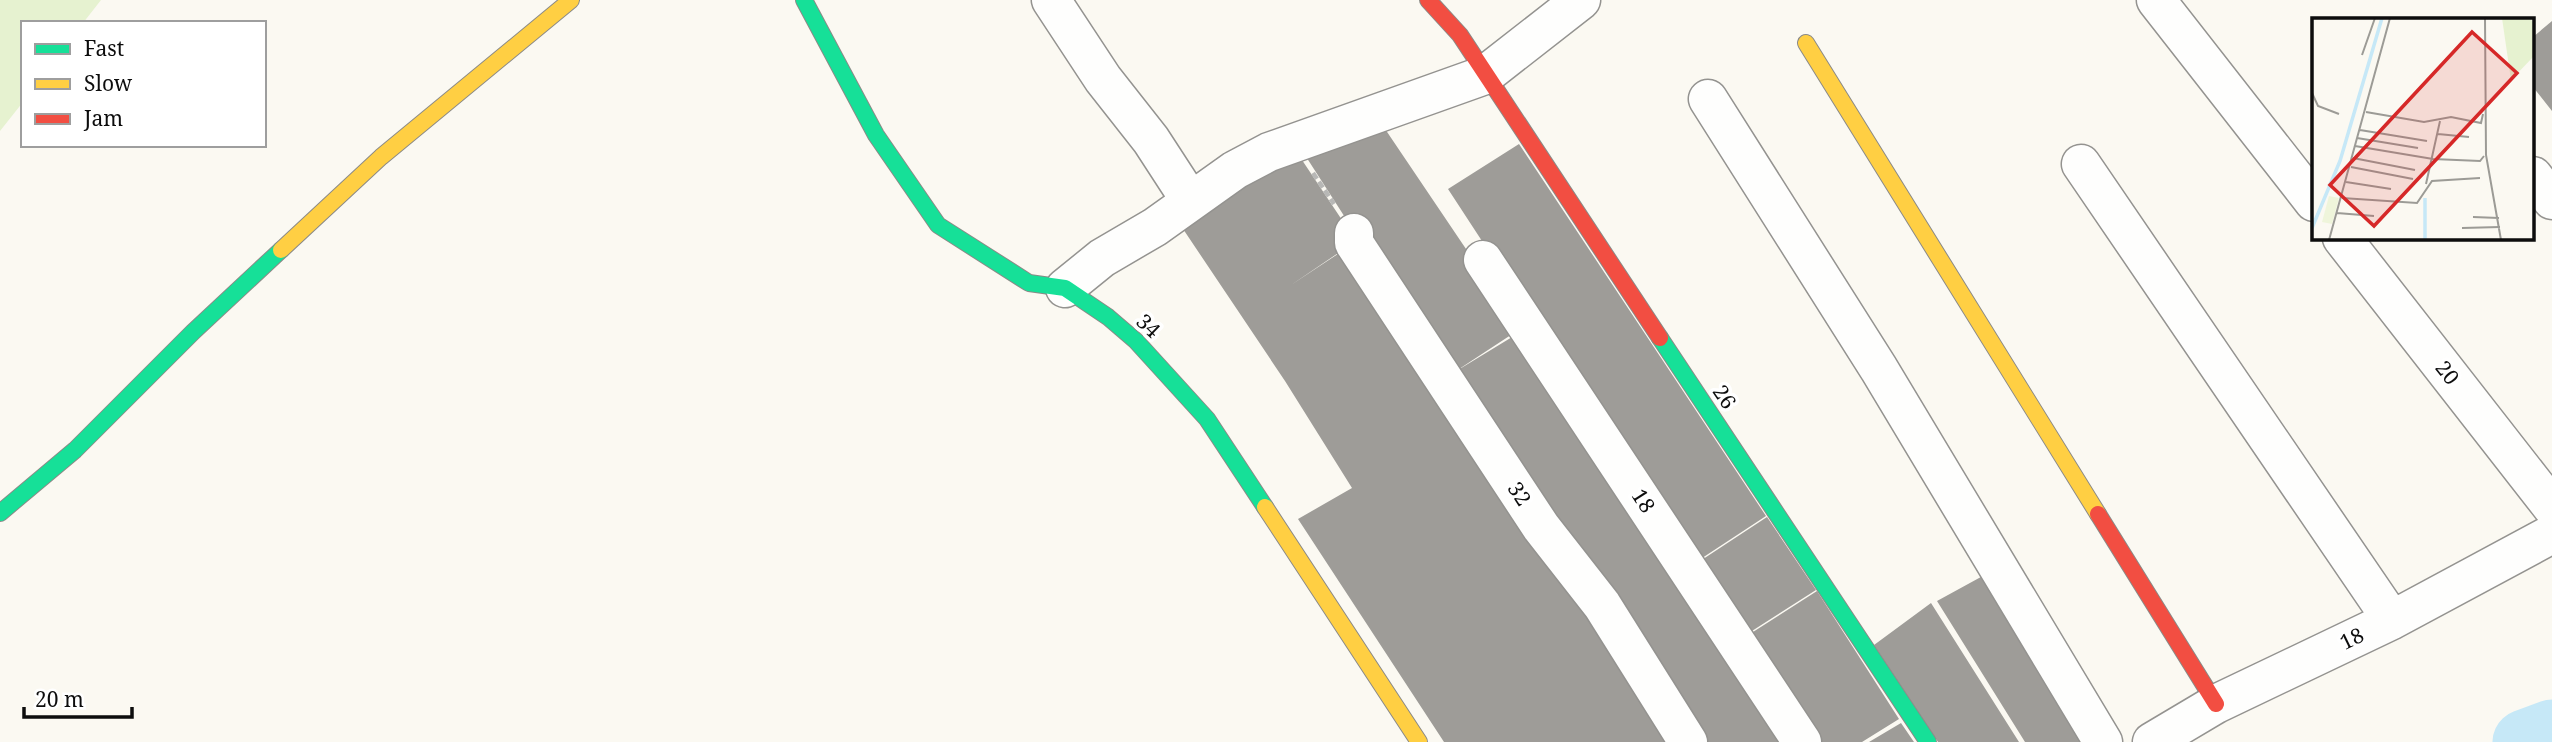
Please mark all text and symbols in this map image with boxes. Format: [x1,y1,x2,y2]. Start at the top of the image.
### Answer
inset map [2312,18,2534,240]
legend [21,21,266,147]
text: Fast [84,34,124,62]
text: Slow [84,69,133,97]
text: Jam [83,104,123,132]
street label: 34 [1131,307,1167,344]
street label: 20 [2430,355,2466,390]
street label: 26 [1707,379,1743,414]
street label: 32 [1502,476,1538,511]
street label: 18 [1626,483,1662,518]
street label: 18 [2335,620,2368,656]
scale bar [24,676,133,720]
text: 20 m [35,685,84,713]

